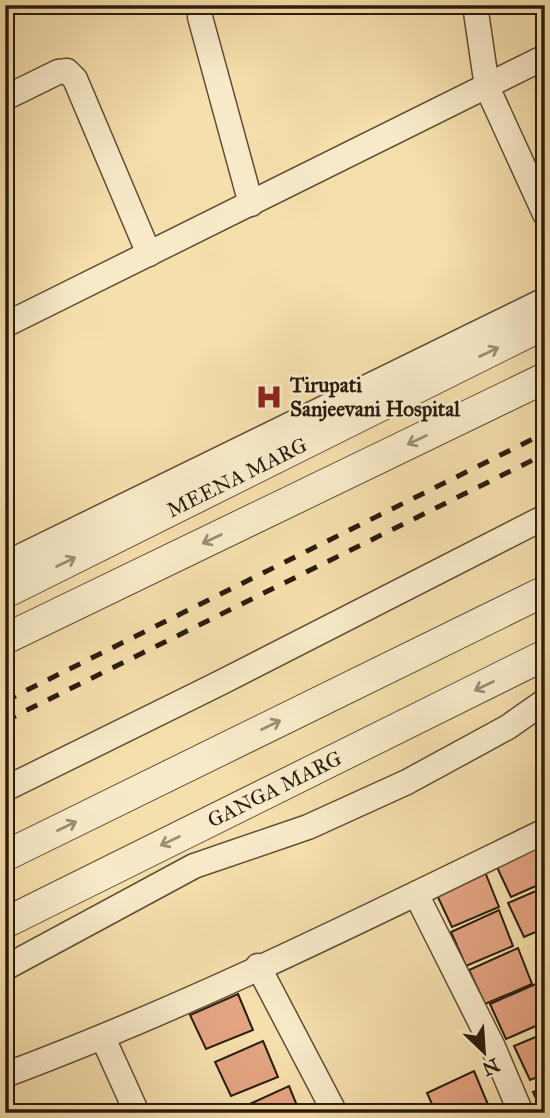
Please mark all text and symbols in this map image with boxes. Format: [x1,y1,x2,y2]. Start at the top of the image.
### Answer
one-way arrow [478,344,499,358]
place label: Tirupati Sanjeevani Hospital [289,372,461,422]
hospital icon: Tirupati Sanjeevani Hospital [254,382,284,412]
street label: MEENA MARG [162,432,311,523]
one-way arrow [407,434,428,447]
one-way arrow [202,533,223,546]
one-way arrow [55,555,76,569]
one-way arrow [474,679,495,693]
one-way arrow [260,718,281,732]
street label: GANGA MARG [203,745,346,833]
one-way arrow [56,818,77,832]
one-way arrow [160,835,181,849]
north arrow [448,1016,518,1086]
text: N [479,1053,503,1081]

